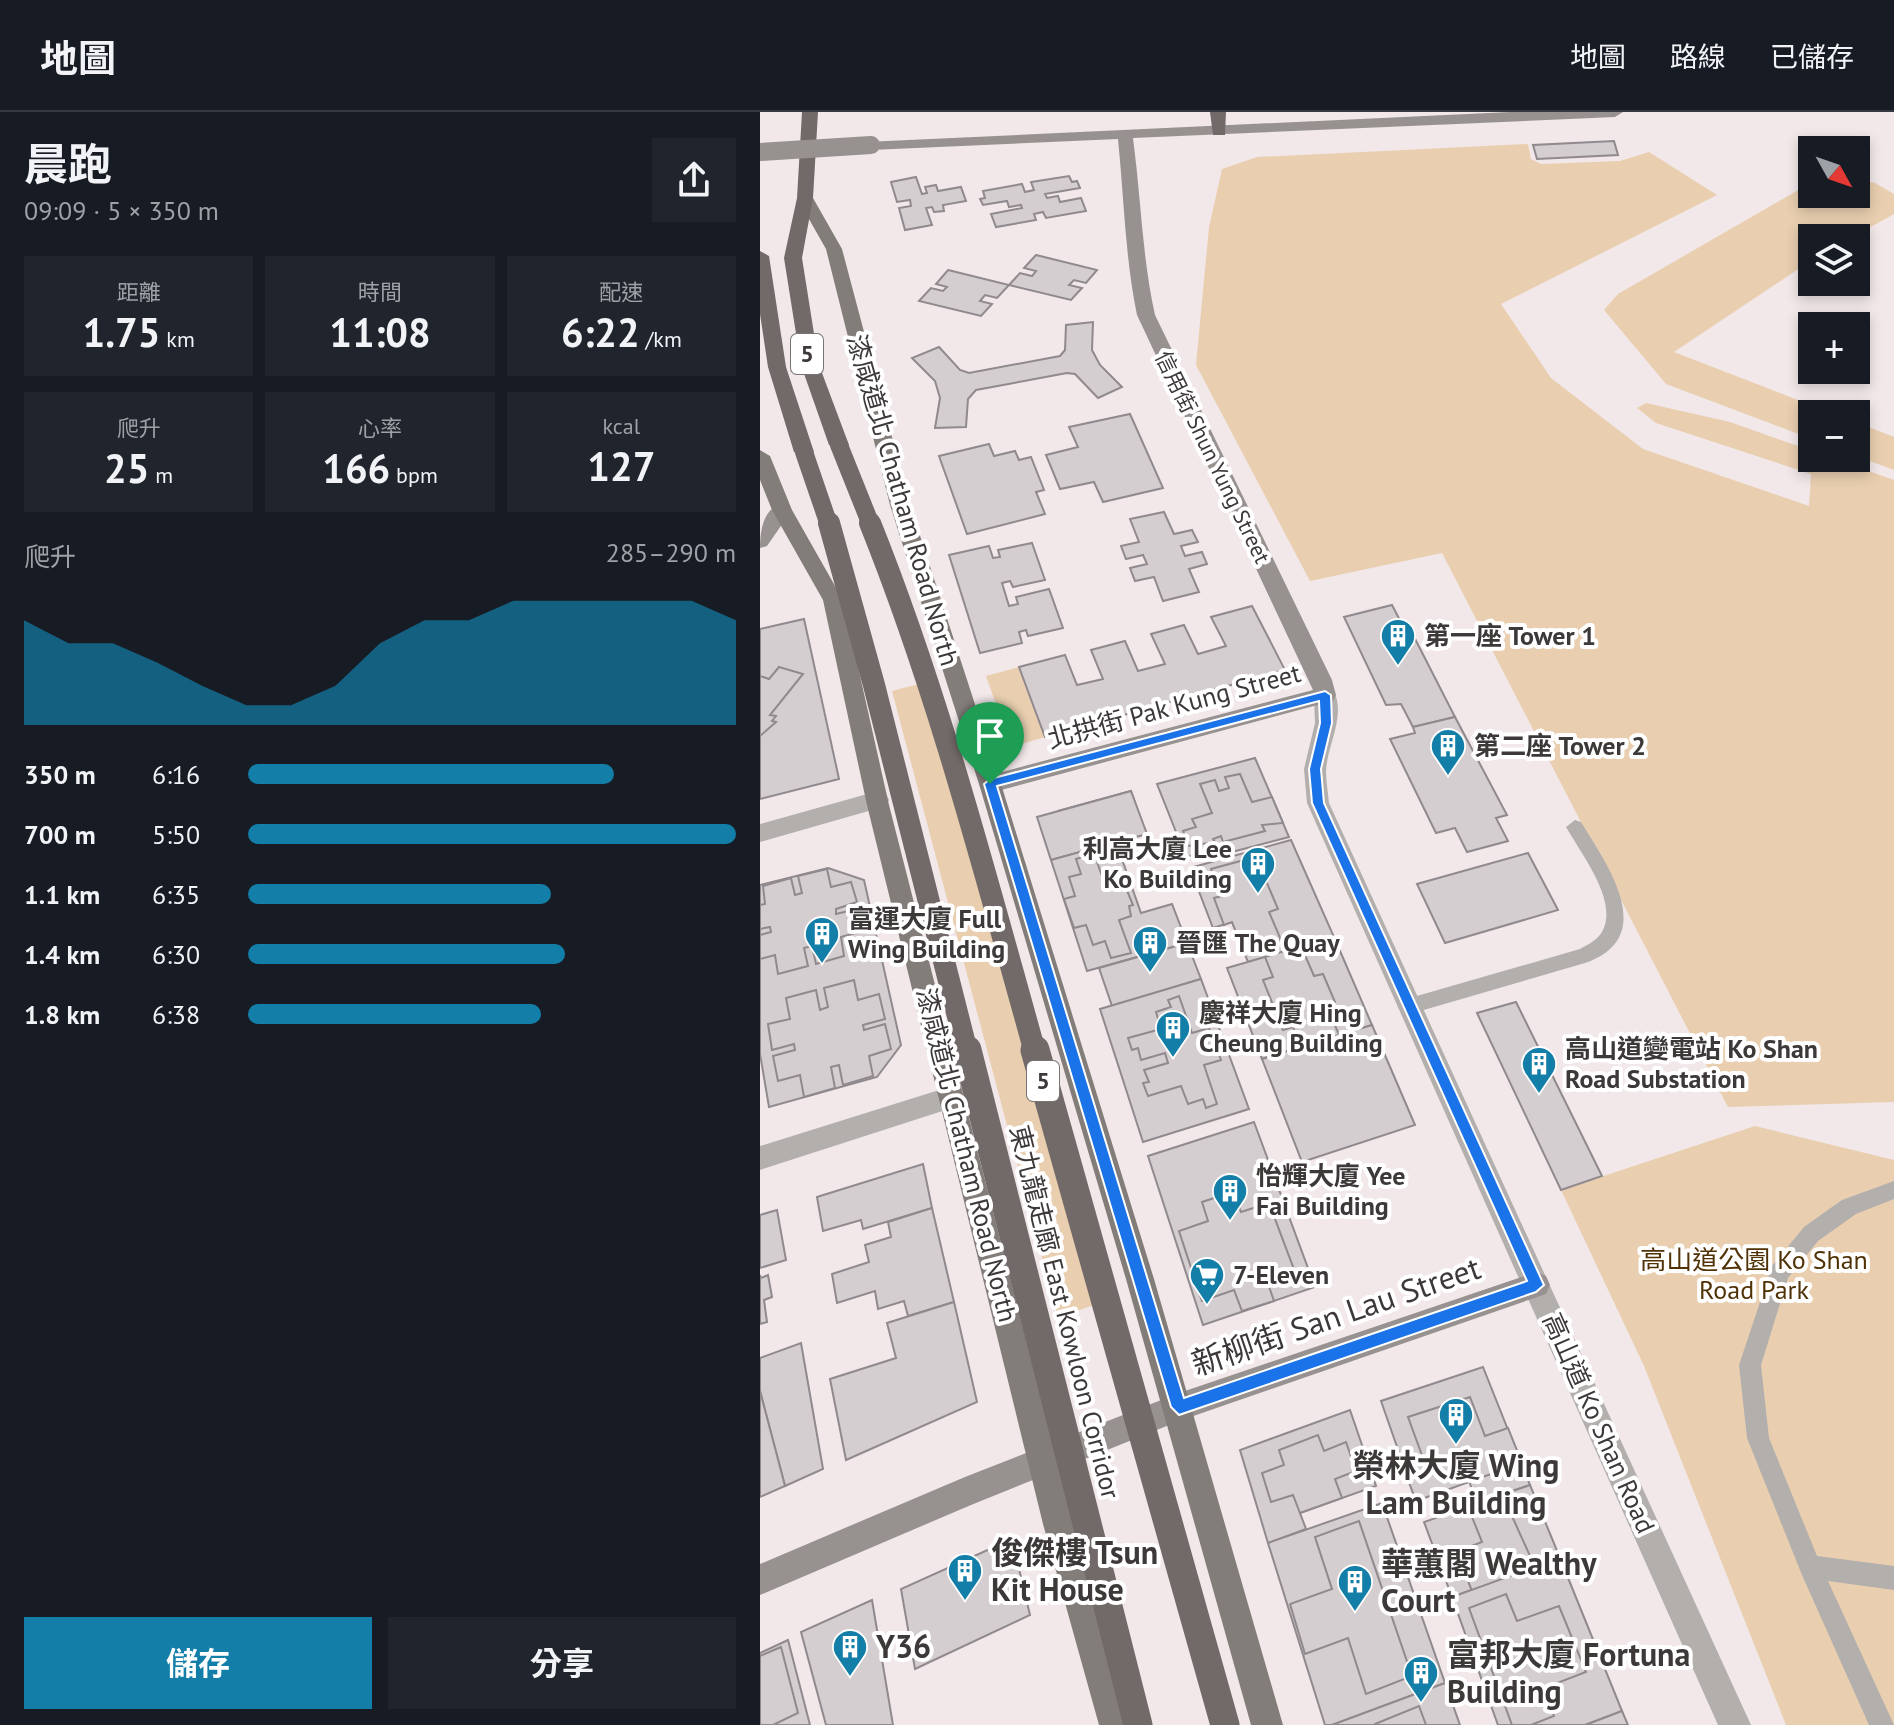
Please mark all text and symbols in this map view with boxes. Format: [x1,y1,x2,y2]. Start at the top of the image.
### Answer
text: 地圖 [40,33,116,82]
text: 地圖 [1570,38,1626,75]
text: 路線 [1670,38,1726,75]
text: 已儲存 [1770,38,1854,75]
text: 晨跑 [24,135,112,192]
north arrow [1798,136,1870,208]
map controls [1798,136,1870,472]
button: share [652,138,736,222]
text: 09:09 · 5 × 350 m [24,194,219,227]
button: layers [1798,224,1870,296]
text: 距離 [117,278,161,306]
text: 時間 [358,278,402,306]
text: 配速 [599,278,643,306]
text: 1.75 [83,306,160,358]
text: 11:08 [329,306,431,358]
text: 6:22 [561,306,640,358]
button: + [1798,312,1870,384]
text: km [160,325,195,353]
text: /km [640,325,682,353]
street label: 漆咸道北 Chatham Road North [840,330,967,669]
road number: 5 [791,334,823,374]
street label: 信用街 Shun Yung Street [1149,346,1277,568]
button: − [1798,400,1870,472]
text: kcal [603,412,640,440]
text: 爬升 [117,414,161,442]
text: 心率 [358,414,402,442]
text: 127 [587,440,655,492]
text: 25 [104,442,149,494]
text: 166 [322,442,390,494]
text: m [149,461,173,489]
text: bpm [390,461,438,489]
text: 285–290 m [606,536,736,569]
text: 爬升 [24,540,76,573]
building icon: 第一座 Tower 1 [1379,617,1417,667]
place label: 第一座 Tower 1 [1424,619,1596,652]
street label: 北拱街 Pak Kung Street [1044,656,1304,755]
pin [956,702,1024,784]
icon: arrive [968,714,1012,758]
building icon: 第二座 Tower 2 [1429,727,1467,777]
place label: 第二座 Tower 2 [1474,729,1646,762]
text: 350 m [24,758,96,791]
text: 6:16 [152,758,200,791]
text: 700 m [24,818,96,851]
text: 5:50 [152,818,200,851]
place label: 利高大廈 Lee Ko Building [1083,832,1232,895]
building icon: 利高大廈 Lee Ko Building [1239,845,1277,895]
text: 1.1 km [24,878,100,911]
text: 6:35 [152,878,200,911]
place label: 富運大廈 Full Wing Building [848,902,1005,965]
building icon: 富運大廈 Full Wing Building [803,915,841,965]
building icon: 晉匯 The Quay [1131,924,1169,974]
place label: 晉匯 The Quay [1176,926,1340,959]
text: 1.4 km [24,938,100,971]
text: 6:30 [152,938,200,971]
street label: 漆咸道北 Chatham Road North [910,984,1025,1325]
place label: 慶祥大廈 Hing Cheung Building [1199,996,1383,1059]
text: 1.8 km [24,998,100,1031]
text: 6:38 [152,998,200,1031]
building icon: 慶祥大廈 Hing Cheung Building [1154,1009,1192,1059]
place label: 高山道變電站 Ko Shan Road Substation [1565,1032,1818,1095]
building icon: 高山道變電站 Ko Shan Road Substation [1520,1045,1558,1095]
road number: 5 [1027,1061,1059,1101]
street label: 東九龍走廊 East Kowloon Corridor [1003,1122,1128,1502]
place label: 怡輝大廈 Yee Fai Building [1256,1159,1406,1222]
building icon: 怡輝大廈 Yee Fai Building [1211,1172,1249,1222]
park label: 高山道公園 Ko Shan Road Park [1640,1243,1868,1306]
street label: 新柳街 San Lau Street [1186,1246,1486,1384]
supermarket icon: 7-Eleven [1188,1256,1226,1306]
place label: 7-Eleven [1233,1258,1329,1291]
street label: 高山道 Ko Shan Road [1536,1308,1663,1538]
building icon: 榮林大廈 Wing Lam Building [1437,1396,1475,1446]
place label: 榮林大廈 Wing Lam Building [1353,1444,1559,1523]
place label: 俊傑樓 Tsun Kit House [991,1531,1158,1610]
place label: 華蕙閣 Wealthy Court [1381,1542,1597,1621]
building icon: 俊傑樓 Tsun Kit House [946,1552,984,1602]
building icon: 華蕙閣 Wealthy Court [1336,1563,1374,1613]
button: 儲存 [24,1617,372,1709]
button: 分享 [388,1617,736,1709]
place label: Y36 [875,1625,931,1667]
building icon: Y36 [831,1628,869,1678]
place label: 富邦大廈 Fortuna Building [1447,1633,1690,1712]
building icon: 富邦大廈 Fortuna Building [1402,1654,1440,1704]

